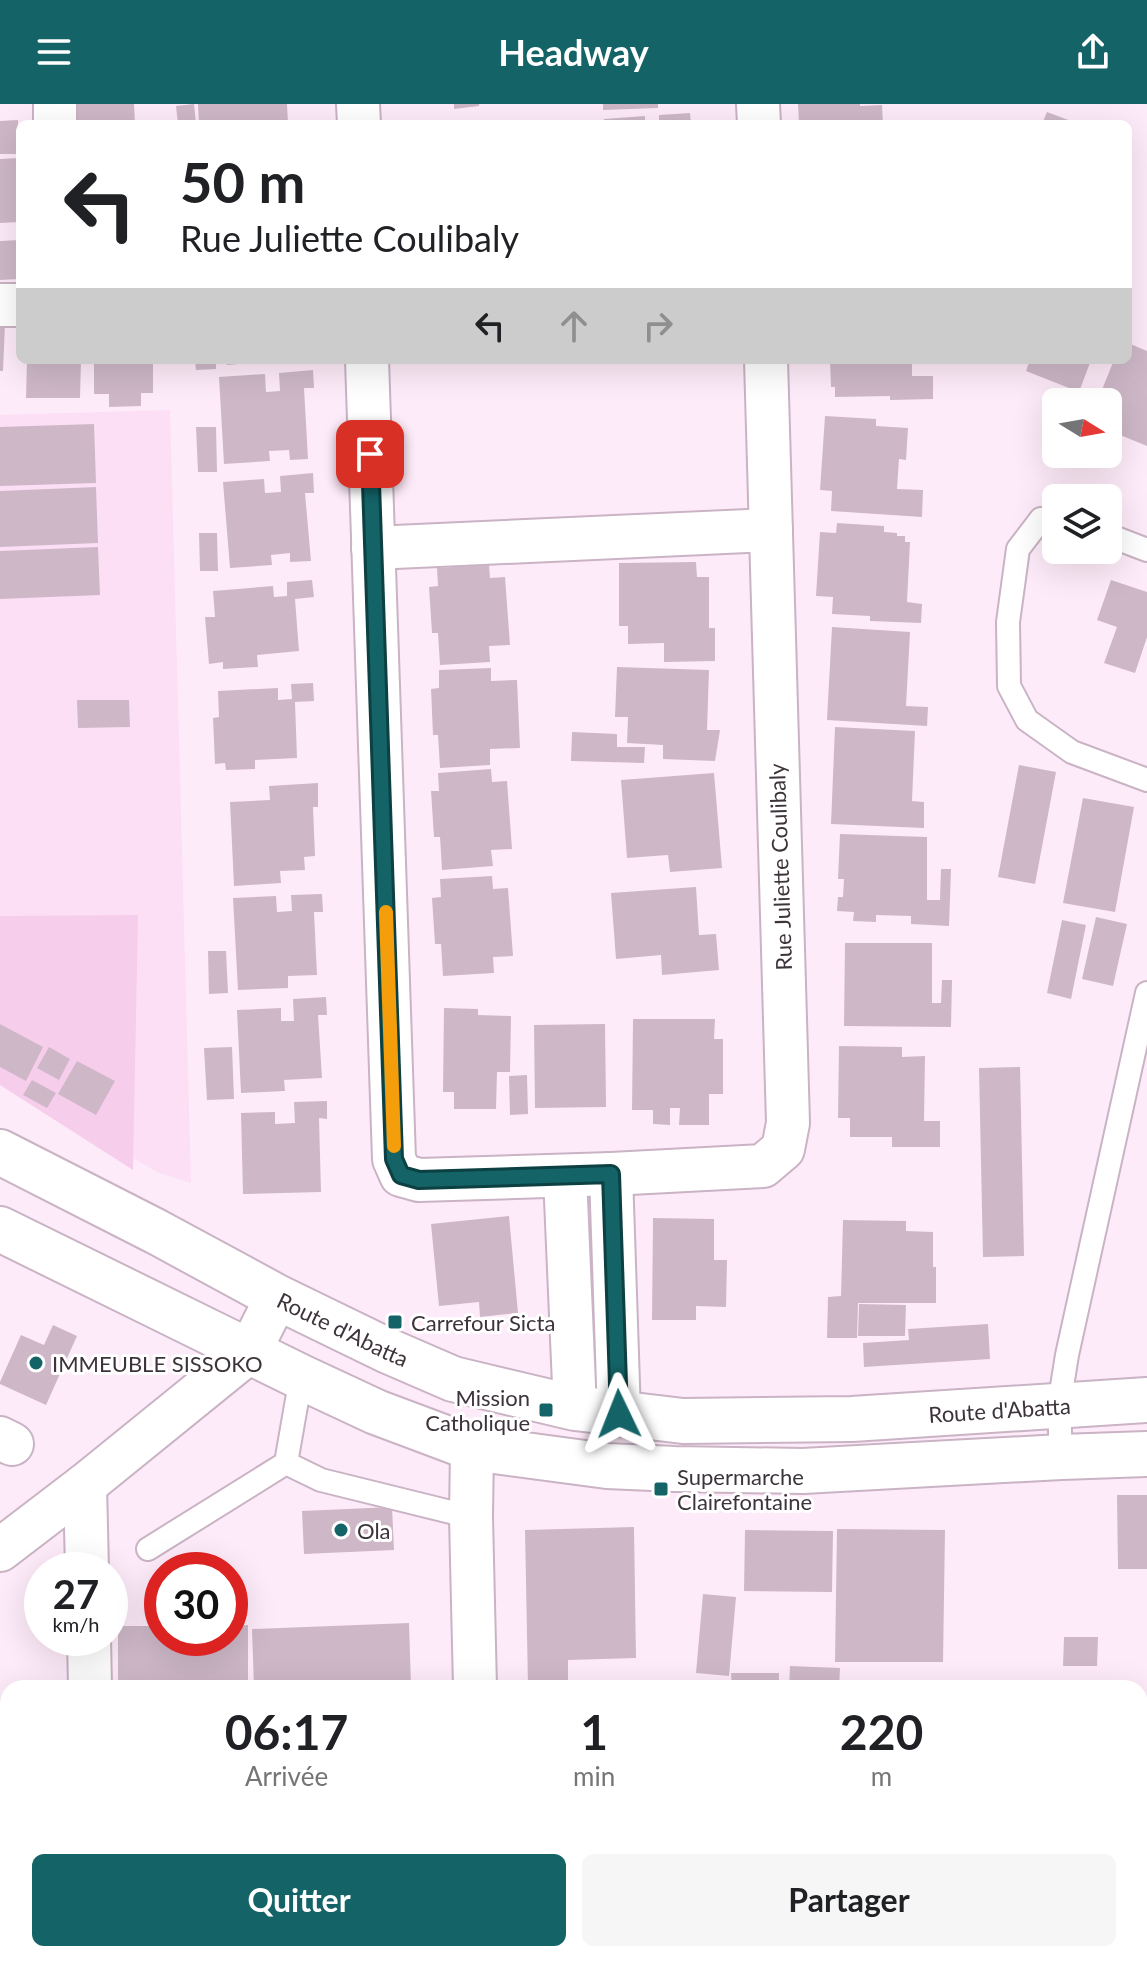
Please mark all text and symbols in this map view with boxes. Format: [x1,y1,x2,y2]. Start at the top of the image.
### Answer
icon: menu [32,30,76,74]
text: Headway [498,30,649,74]
icon: share [1071,30,1115,74]
text: 50 m [180,148,305,215]
icon: left [48,152,152,256]
text: Rue Juliette Coulibaly [180,216,519,260]
icon: left [468,304,512,348]
icon: ahead [552,304,596,348]
icon: right [636,304,680,348]
north arrow [1042,388,1122,468]
map controls [1042,388,1122,564]
pin [336,420,404,488]
icon: arrive [348,432,392,476]
button: layers [1042,484,1122,564]
street label: Rue Juliette Coulibaly [763,762,797,971]
street label: Route d'Abatta [273,1286,413,1372]
place label: Carrefour Sicta [411,1309,555,1336]
marker: Carrefour Sicta [386,1313,404,1331]
place label: IMMEUBLE SISSOKO [52,1350,263,1377]
marker: IMMEUBLE SISSOKO [27,1354,45,1372]
position arrow [577,1372,661,1456]
place label: Mission Catholique [425,1384,530,1436]
street label: Route d'Abatta [928,1391,1072,1428]
marker: Mission Catholique [537,1401,555,1419]
place label: Supermarche Clairefontaine [677,1463,812,1515]
marker: Supermarche Clairefontaine [652,1480,670,1498]
place label: Ola [357,1517,391,1544]
marker: Ola [332,1521,350,1539]
speed limit sign: 30 [144,1552,248,1656]
text: 27 [53,1570,99,1618]
text: km/h [53,1612,99,1636]
text: 06:17 [225,1703,348,1760]
text: 1 [580,1703,608,1760]
text: 220 [840,1703,923,1760]
text: Arrivée [245,1760,328,1792]
text: min [573,1760,615,1792]
text: m [871,1760,892,1792]
button: Quitter [32,1854,566,1946]
button: Partager [582,1854,1116,1946]

